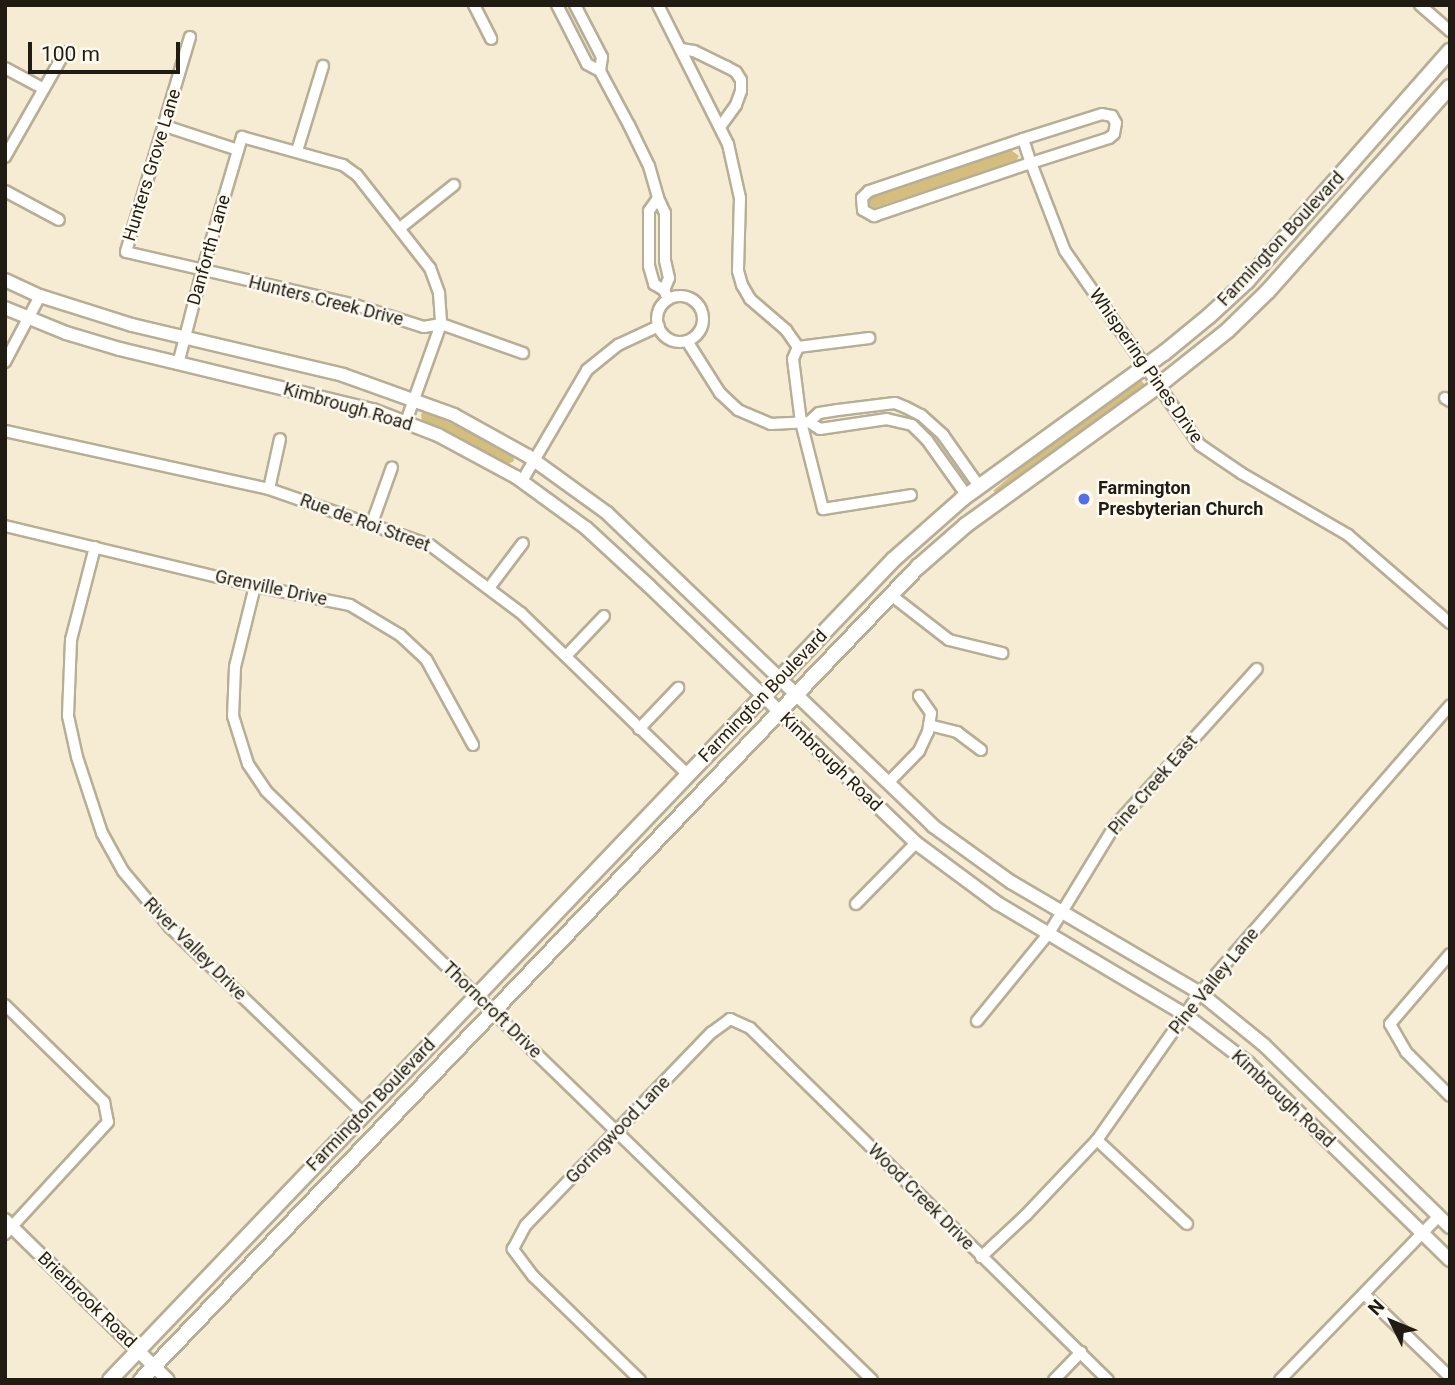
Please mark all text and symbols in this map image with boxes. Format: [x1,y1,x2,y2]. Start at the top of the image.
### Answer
scale bar [32,28,184,72]
text: 100 m [41,42,100,66]
street label: Hunters Grove Lane [119,86,185,244]
street label: Farmington Boulevard [1213,167,1349,311]
street label: Danforth Lane [183,192,235,308]
street label: Hunters Creek Drive [246,271,406,331]
street label: Whispering Pines Drive [1084,285,1208,447]
street label: Kimbrough Road [281,378,415,436]
place label: Farmington Presbyterian Church [1098,478,1263,520]
street label: Rue de Roi Street [297,489,433,557]
marker: Farmington Presbyterian Church [1076,491,1092,507]
street label: Grenville Drive [213,566,329,610]
street label: Farmington Boulevard [694,625,832,767]
street label: Kimbrough Road [775,708,887,816]
street label: Pine Creek East [1104,731,1202,839]
street label: River Valley Drive [139,893,251,1005]
street label: Pine Valley Lane [1164,923,1264,1039]
street label: Thorncroft Drive [438,957,546,1063]
street label: Farmington Boulevard [302,1034,440,1176]
street label: Kimbrough Road [1227,1046,1339,1152]
street label: Goringwood Lane [561,1072,675,1188]
street label: Wood Creek Drive [863,1139,979,1255]
street label: Brierbrook Road [33,1247,141,1353]
north arrow [1357,1287,1427,1357]
text: N [1363,1295,1389,1320]

